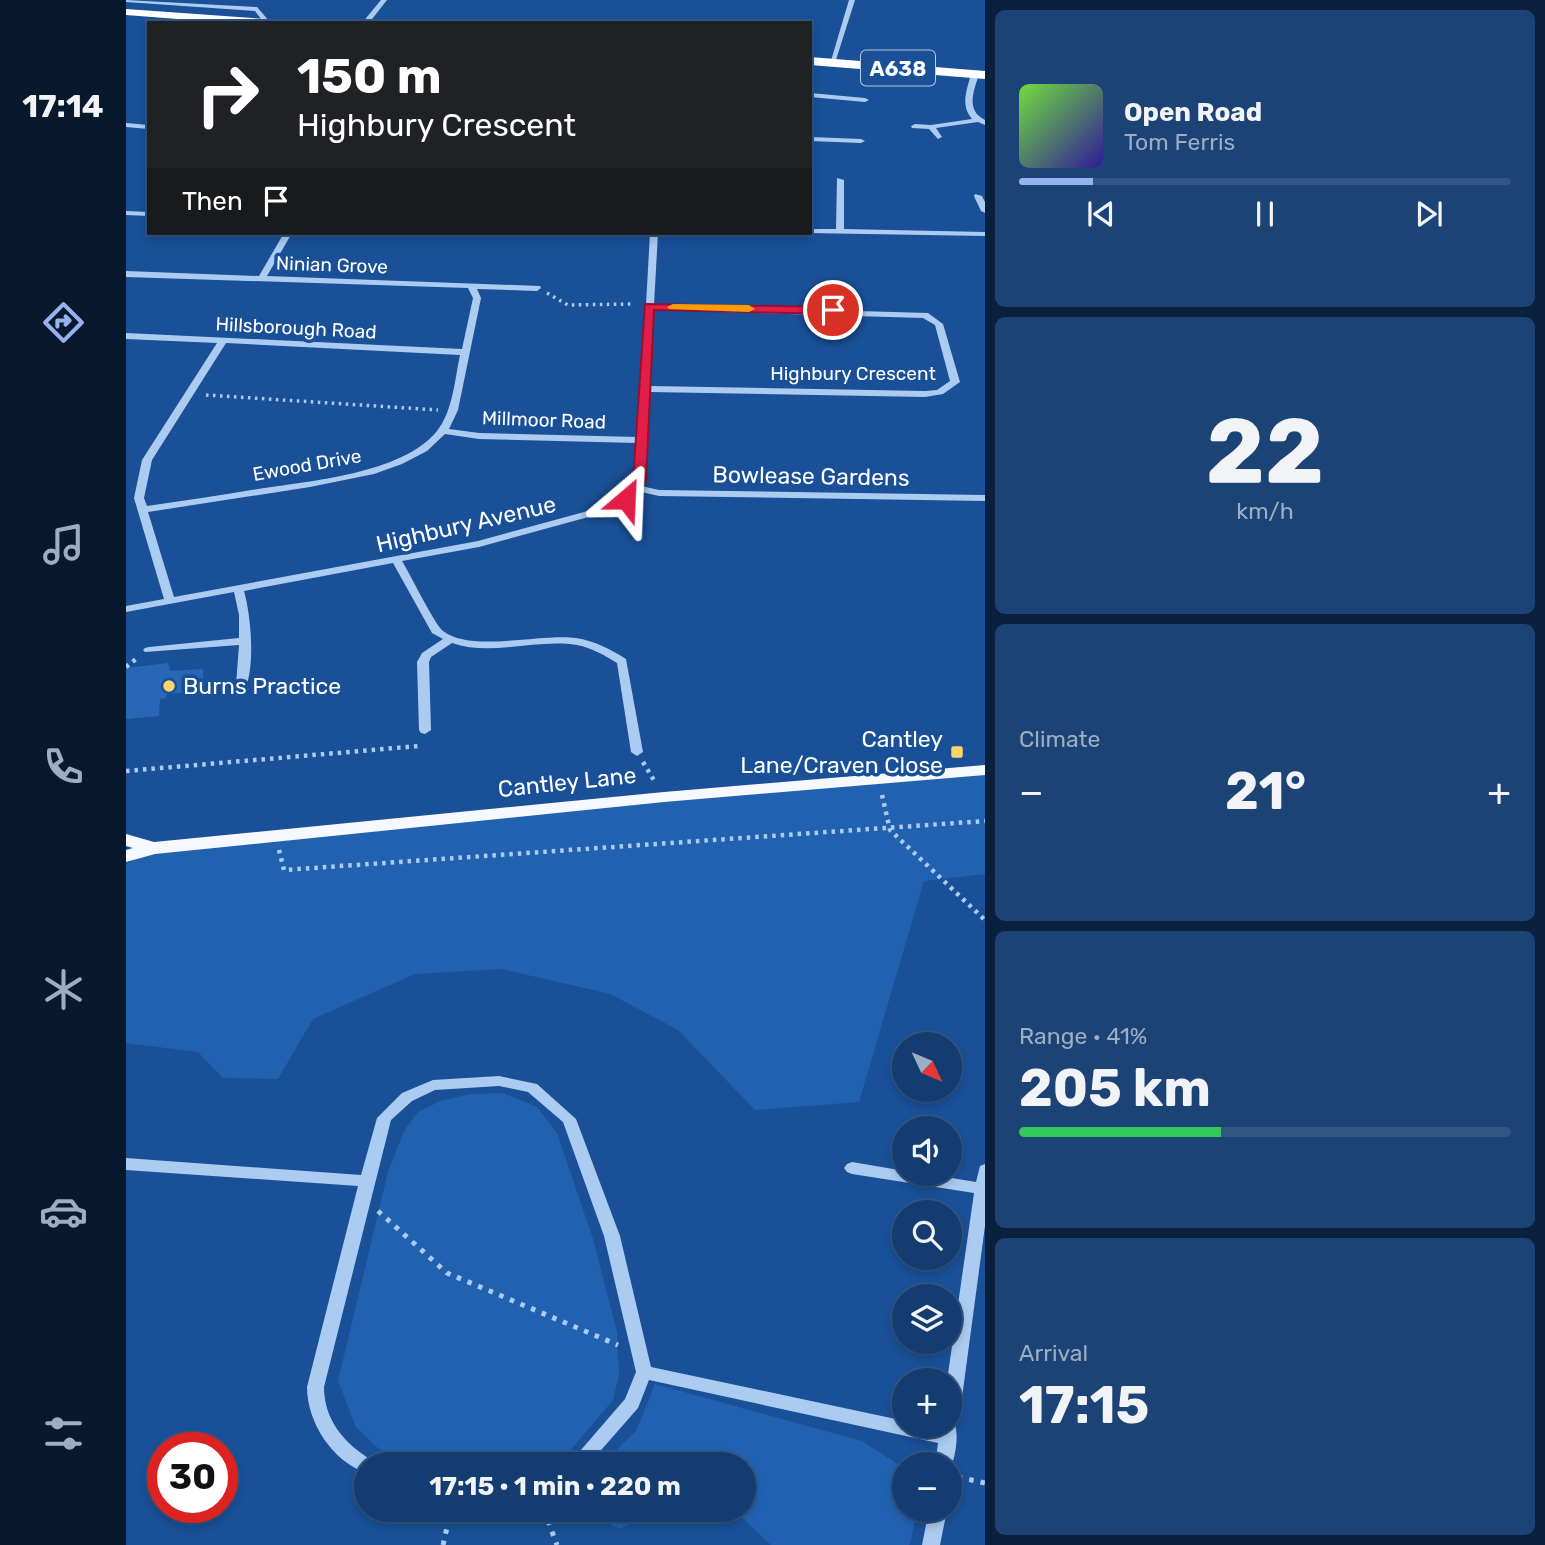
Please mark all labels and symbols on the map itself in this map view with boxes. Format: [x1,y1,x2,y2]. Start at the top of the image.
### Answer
road number: A638 [861,50,935,86]
street label: Ninian Grove [276,252,388,278]
pin [803,280,863,340]
street label: Hillsborough Road [215,312,377,344]
street label: Highbury Crescent [770,362,936,385]
street label: Millmoor Road [482,406,606,434]
street label: Ewood Drive [251,444,363,486]
street label: Bowlease Gardens [712,460,910,492]
position arrow [589,462,663,536]
street label: Highbury Avenue [373,490,559,558]
place label: Burns Practice [183,672,341,700]
marker: Burns Practice [161,678,177,694]
place label: Cantley Lane/Craven Close [740,725,943,779]
marker: Cantley Lane/Craven Close [949,744,965,760]
street label: Cantley Lane [496,761,638,803]
north arrow [892,1032,962,1102]
speed limit sign: 30 [147,1432,238,1523]

